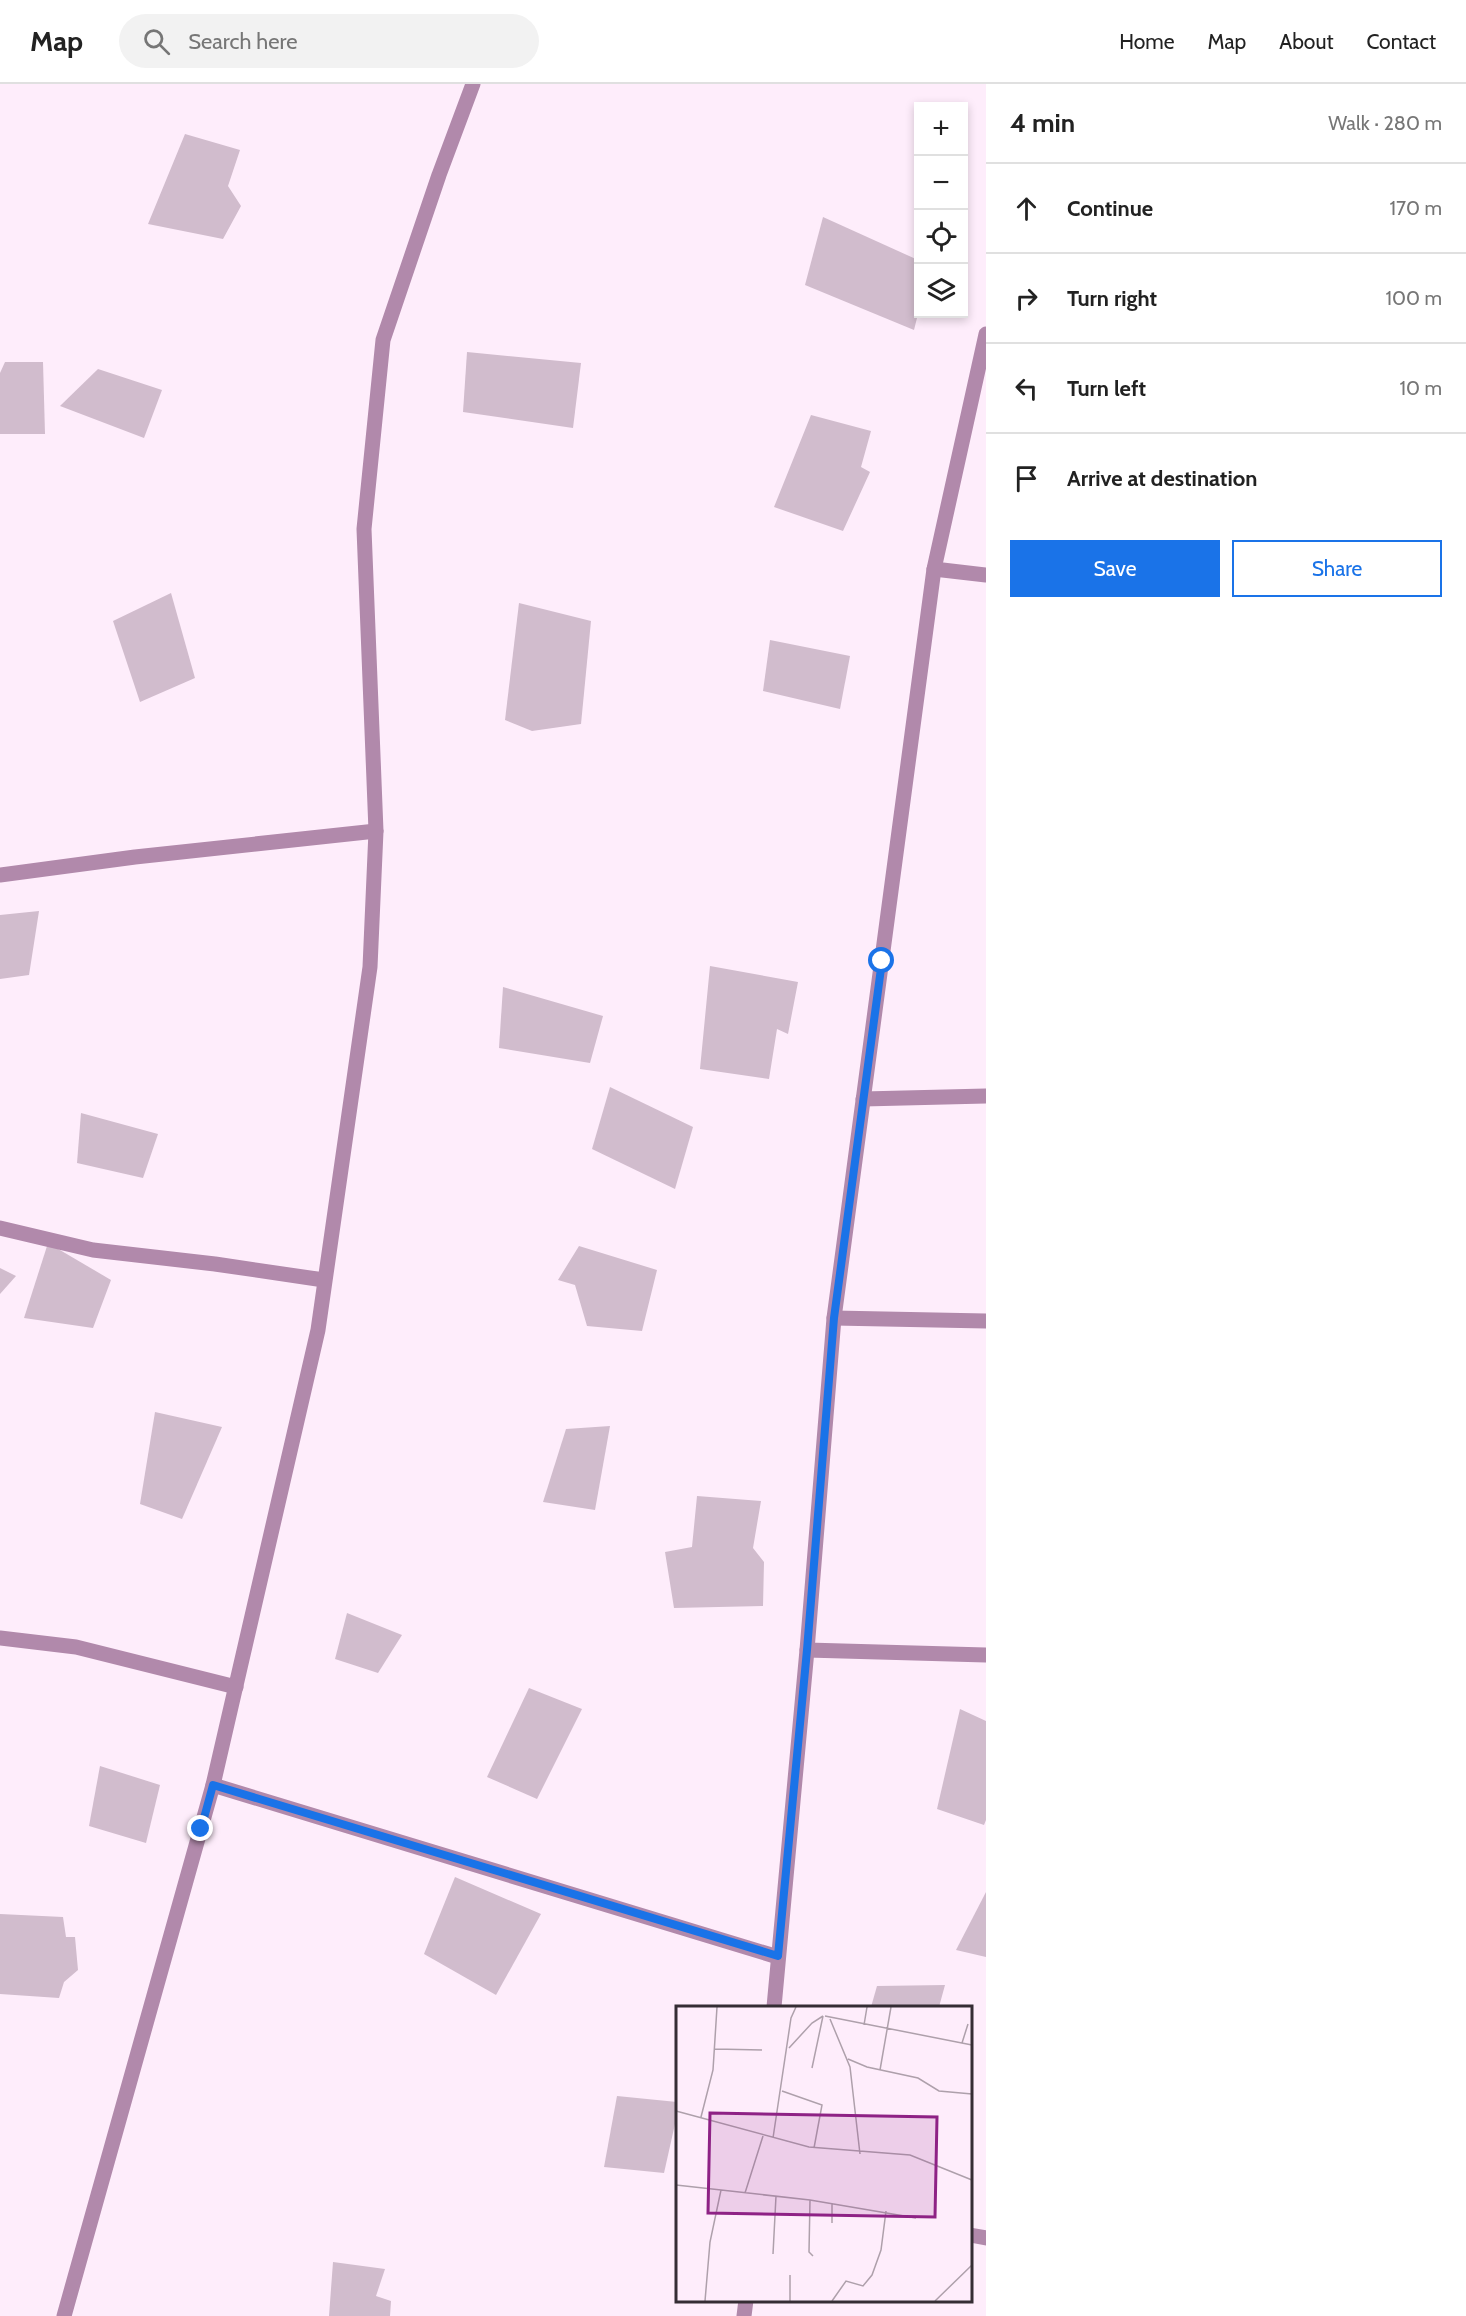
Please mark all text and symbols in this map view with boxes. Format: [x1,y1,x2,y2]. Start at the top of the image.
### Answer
search box [119,14,539,68]
text: Map [30,24,83,58]
icon: search [140,25,173,58]
text: Search here [188,28,297,55]
text: Home [1119,29,1175,54]
text: Map [1208,29,1246,54]
text: About [1279,29,1333,54]
text: Contact [1366,29,1436,54]
map controls [914,102,968,318]
button: + [914,102,968,156]
text: 4 min [1010,107,1075,139]
text: Walk · 280 m [1328,111,1442,135]
button: − [914,156,968,210]
icon: ahead [1010,192,1043,225]
text: Continue [1067,195,1153,222]
text: 170 m [1390,196,1442,220]
button: locate [914,210,968,264]
button: layers [914,264,968,318]
icon: right [1010,282,1043,315]
text: Turn right [1067,285,1157,312]
text: 100 m [1386,286,1442,310]
icon: left [1010,372,1043,405]
text: Turn left [1067,375,1146,402]
text: 10 m [1399,376,1442,400]
icon: arrive [1010,462,1043,495]
text: Arrive at destination [1067,465,1257,492]
button: Save [1010,540,1220,597]
button: Share [1232,540,1442,597]
route start [868,947,894,973]
route end [187,1815,213,1841]
inset map [676,2006,971,2301]

